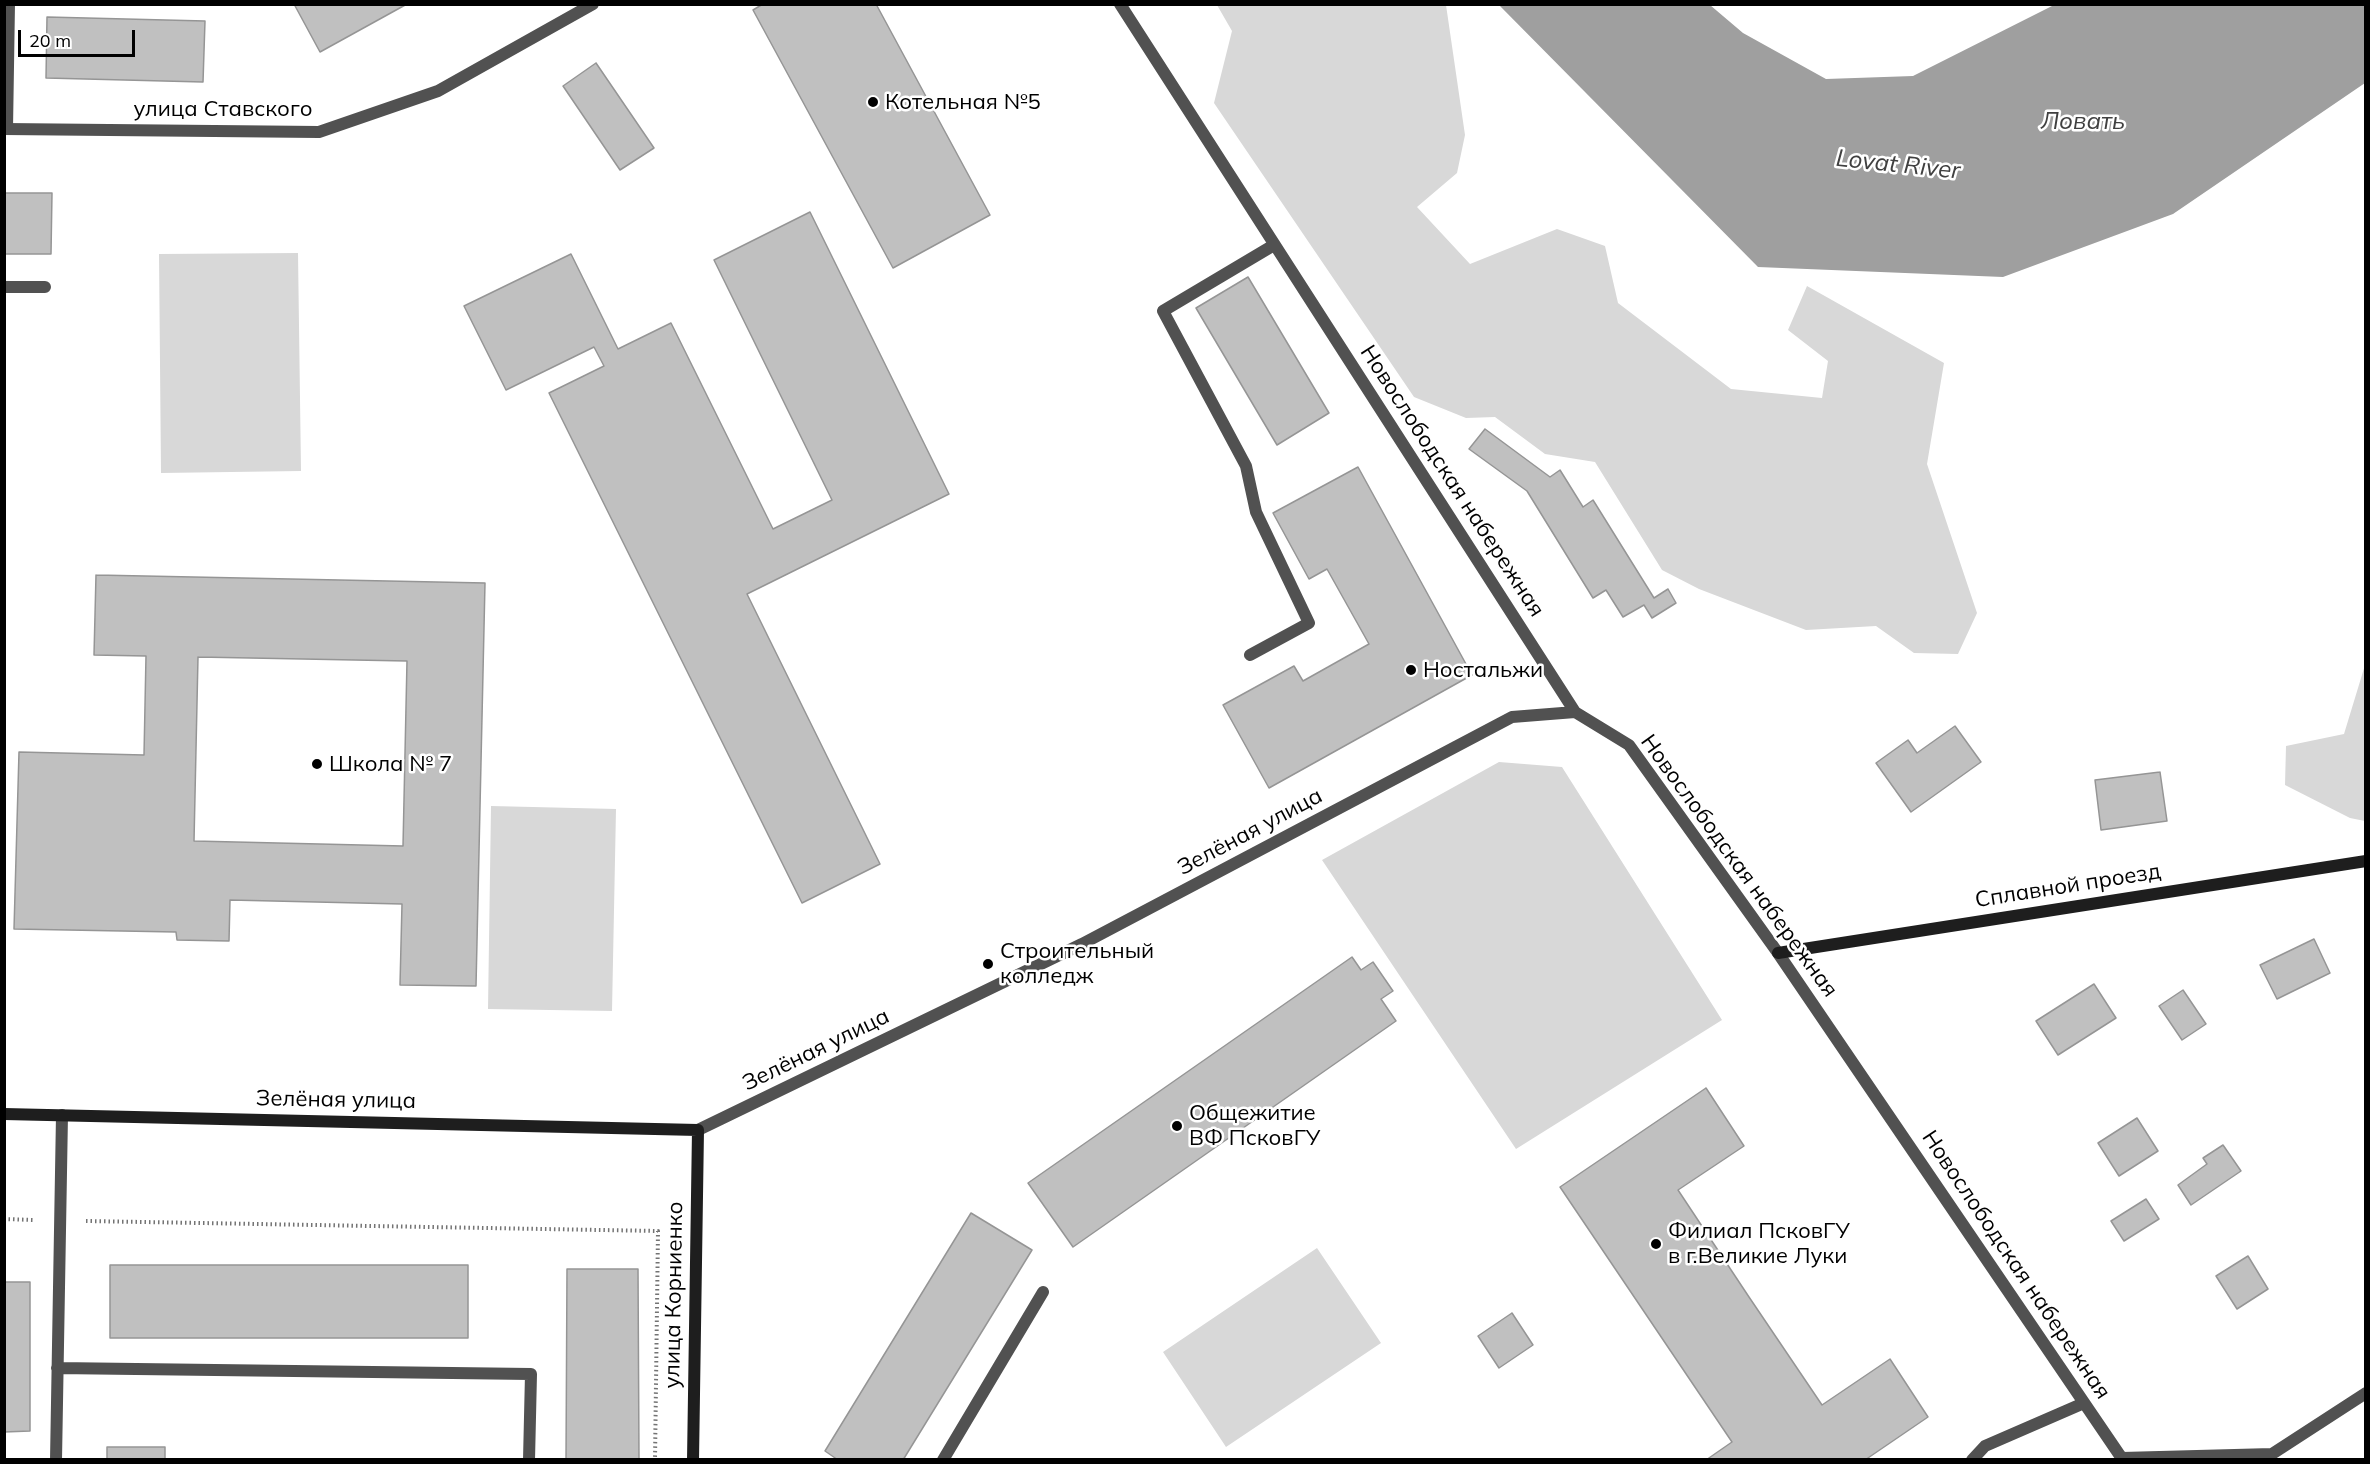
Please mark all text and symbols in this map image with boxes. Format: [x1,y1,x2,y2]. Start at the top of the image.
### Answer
scale bar [21,18,138,56]
text: 20 m [29,29,71,52]
place label: Котельная №5 [885,89,1041,115]
marker: Котельная №5 [866,95,880,109]
street label: улица Ставского [134,96,312,122]
water label: Ловать [2041,108,2125,136]
water label: Lovat River [1834,144,1962,186]
street label: Новослободская набережная [1354,340,1550,622]
place label: Ностальжи [1423,657,1543,683]
marker: Ностальжи [1404,663,1418,677]
street label: Новослободская набережная [1635,730,1843,1002]
place label: Школа № 7 [329,751,452,777]
marker: Школа № 7 [310,757,324,771]
street label: Зелёная улица [1173,783,1327,881]
street label: Сплавной проезд [1973,858,2163,914]
place label: Строительный колледж [1000,938,1154,990]
marker: Строительный колледж [981,957,995,971]
street label: Зелёная улица [738,1003,894,1097]
street label: Зелёная улица [256,1085,416,1115]
place label: Общежитие ВФ ПсковГУ [1189,1100,1320,1152]
marker: Общежитие ВФ ПсковГУ [1170,1119,1184,1133]
street label: Новослободская набережная [1916,1126,2116,1404]
street label: улица Корниенко [659,1201,689,1389]
place label: Филиал ПсковГУ в г.Великие Луки [1668,1218,1850,1270]
marker: Филиал ПсковГУ в г.Великие Луки [1649,1237,1663,1251]

